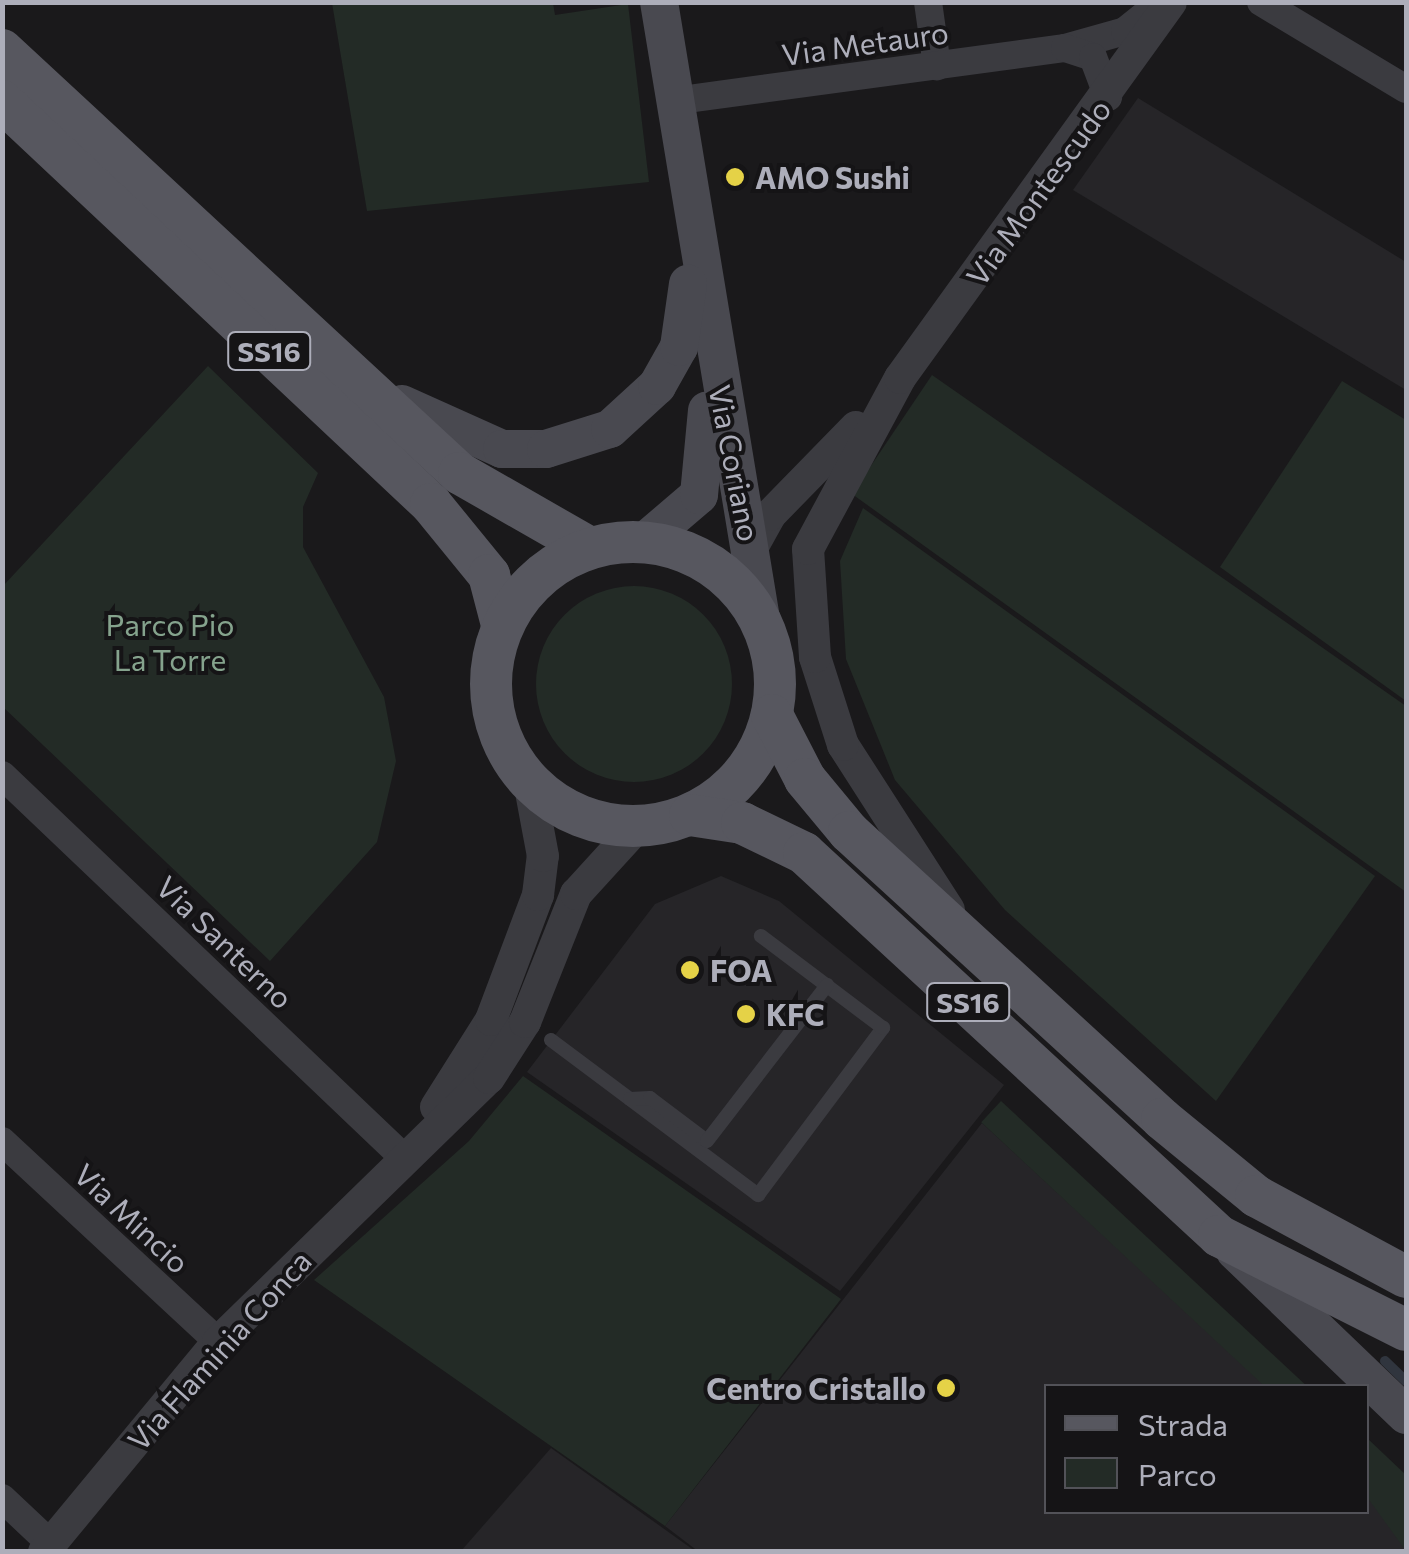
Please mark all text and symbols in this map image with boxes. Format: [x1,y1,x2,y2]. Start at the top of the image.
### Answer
street label: Via Metauro [779,13,951,73]
street label: Via Montescudo [958,92,1118,292]
place label: AMO Sushi [755,159,910,195]
marker: AMO Sushi [724,166,746,188]
road number: SS16 [226,328,312,374]
street label: Via Coriano [702,382,768,544]
park label: Parco Pio La Torre [106,606,234,676]
street label: Via Santerno [149,868,301,1016]
place label: FOA [710,952,772,988]
marker: FOA [679,959,701,981]
road number: SS16 [926,979,1010,1025]
place label: KFC [766,996,825,1032]
marker: KFC [735,1003,757,1025]
street label: Via Mincio [67,1156,197,1280]
street label: Via Flaminia Conca [120,1243,318,1457]
place label: Centro Cristallo [706,1370,926,1406]
marker: Centro Cristallo [935,1377,957,1399]
legend [1044,1384,1369,1514]
text: Strada [1138,1405,1228,1442]
text: Parco [1138,1455,1217,1492]

